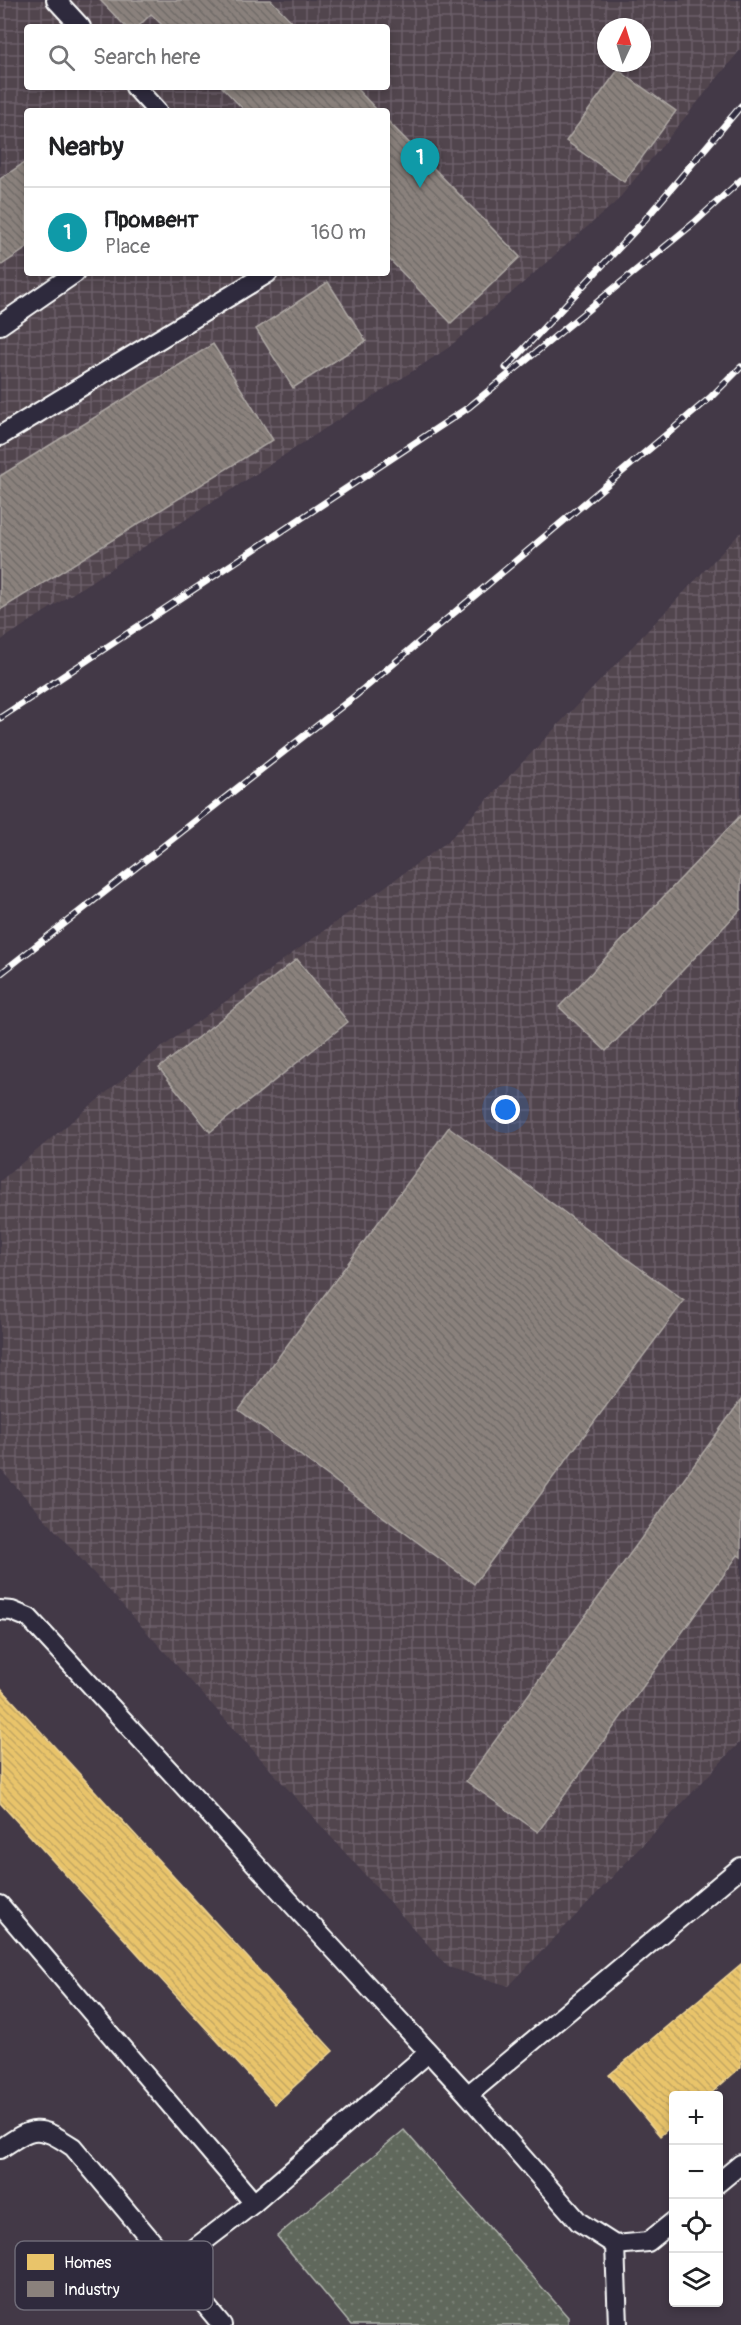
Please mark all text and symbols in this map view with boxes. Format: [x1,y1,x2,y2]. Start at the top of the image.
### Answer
north arrow [597,18,651,72]
search box [24,24,390,90]
icon: search [45,41,78,74]
text: Search here [93,43,200,71]
text: Nearby [48,131,124,163]
pin: 1 [400,138,440,188]
text: Промвент [105,206,199,234]
text: 1 [64,220,71,245]
text: 160 m [311,220,366,245]
text: Place [105,234,150,259]
your location [491,1095,520,1124]
map controls [669,2091,723,2307]
button: + [669,2091,723,2145]
button: − [669,2145,723,2199]
button: locate [669,2199,723,2253]
legend [15,2241,213,2310]
text: Homes [64,2253,112,2273]
button: layers [669,2253,723,2307]
text: Industry [64,2280,120,2300]

